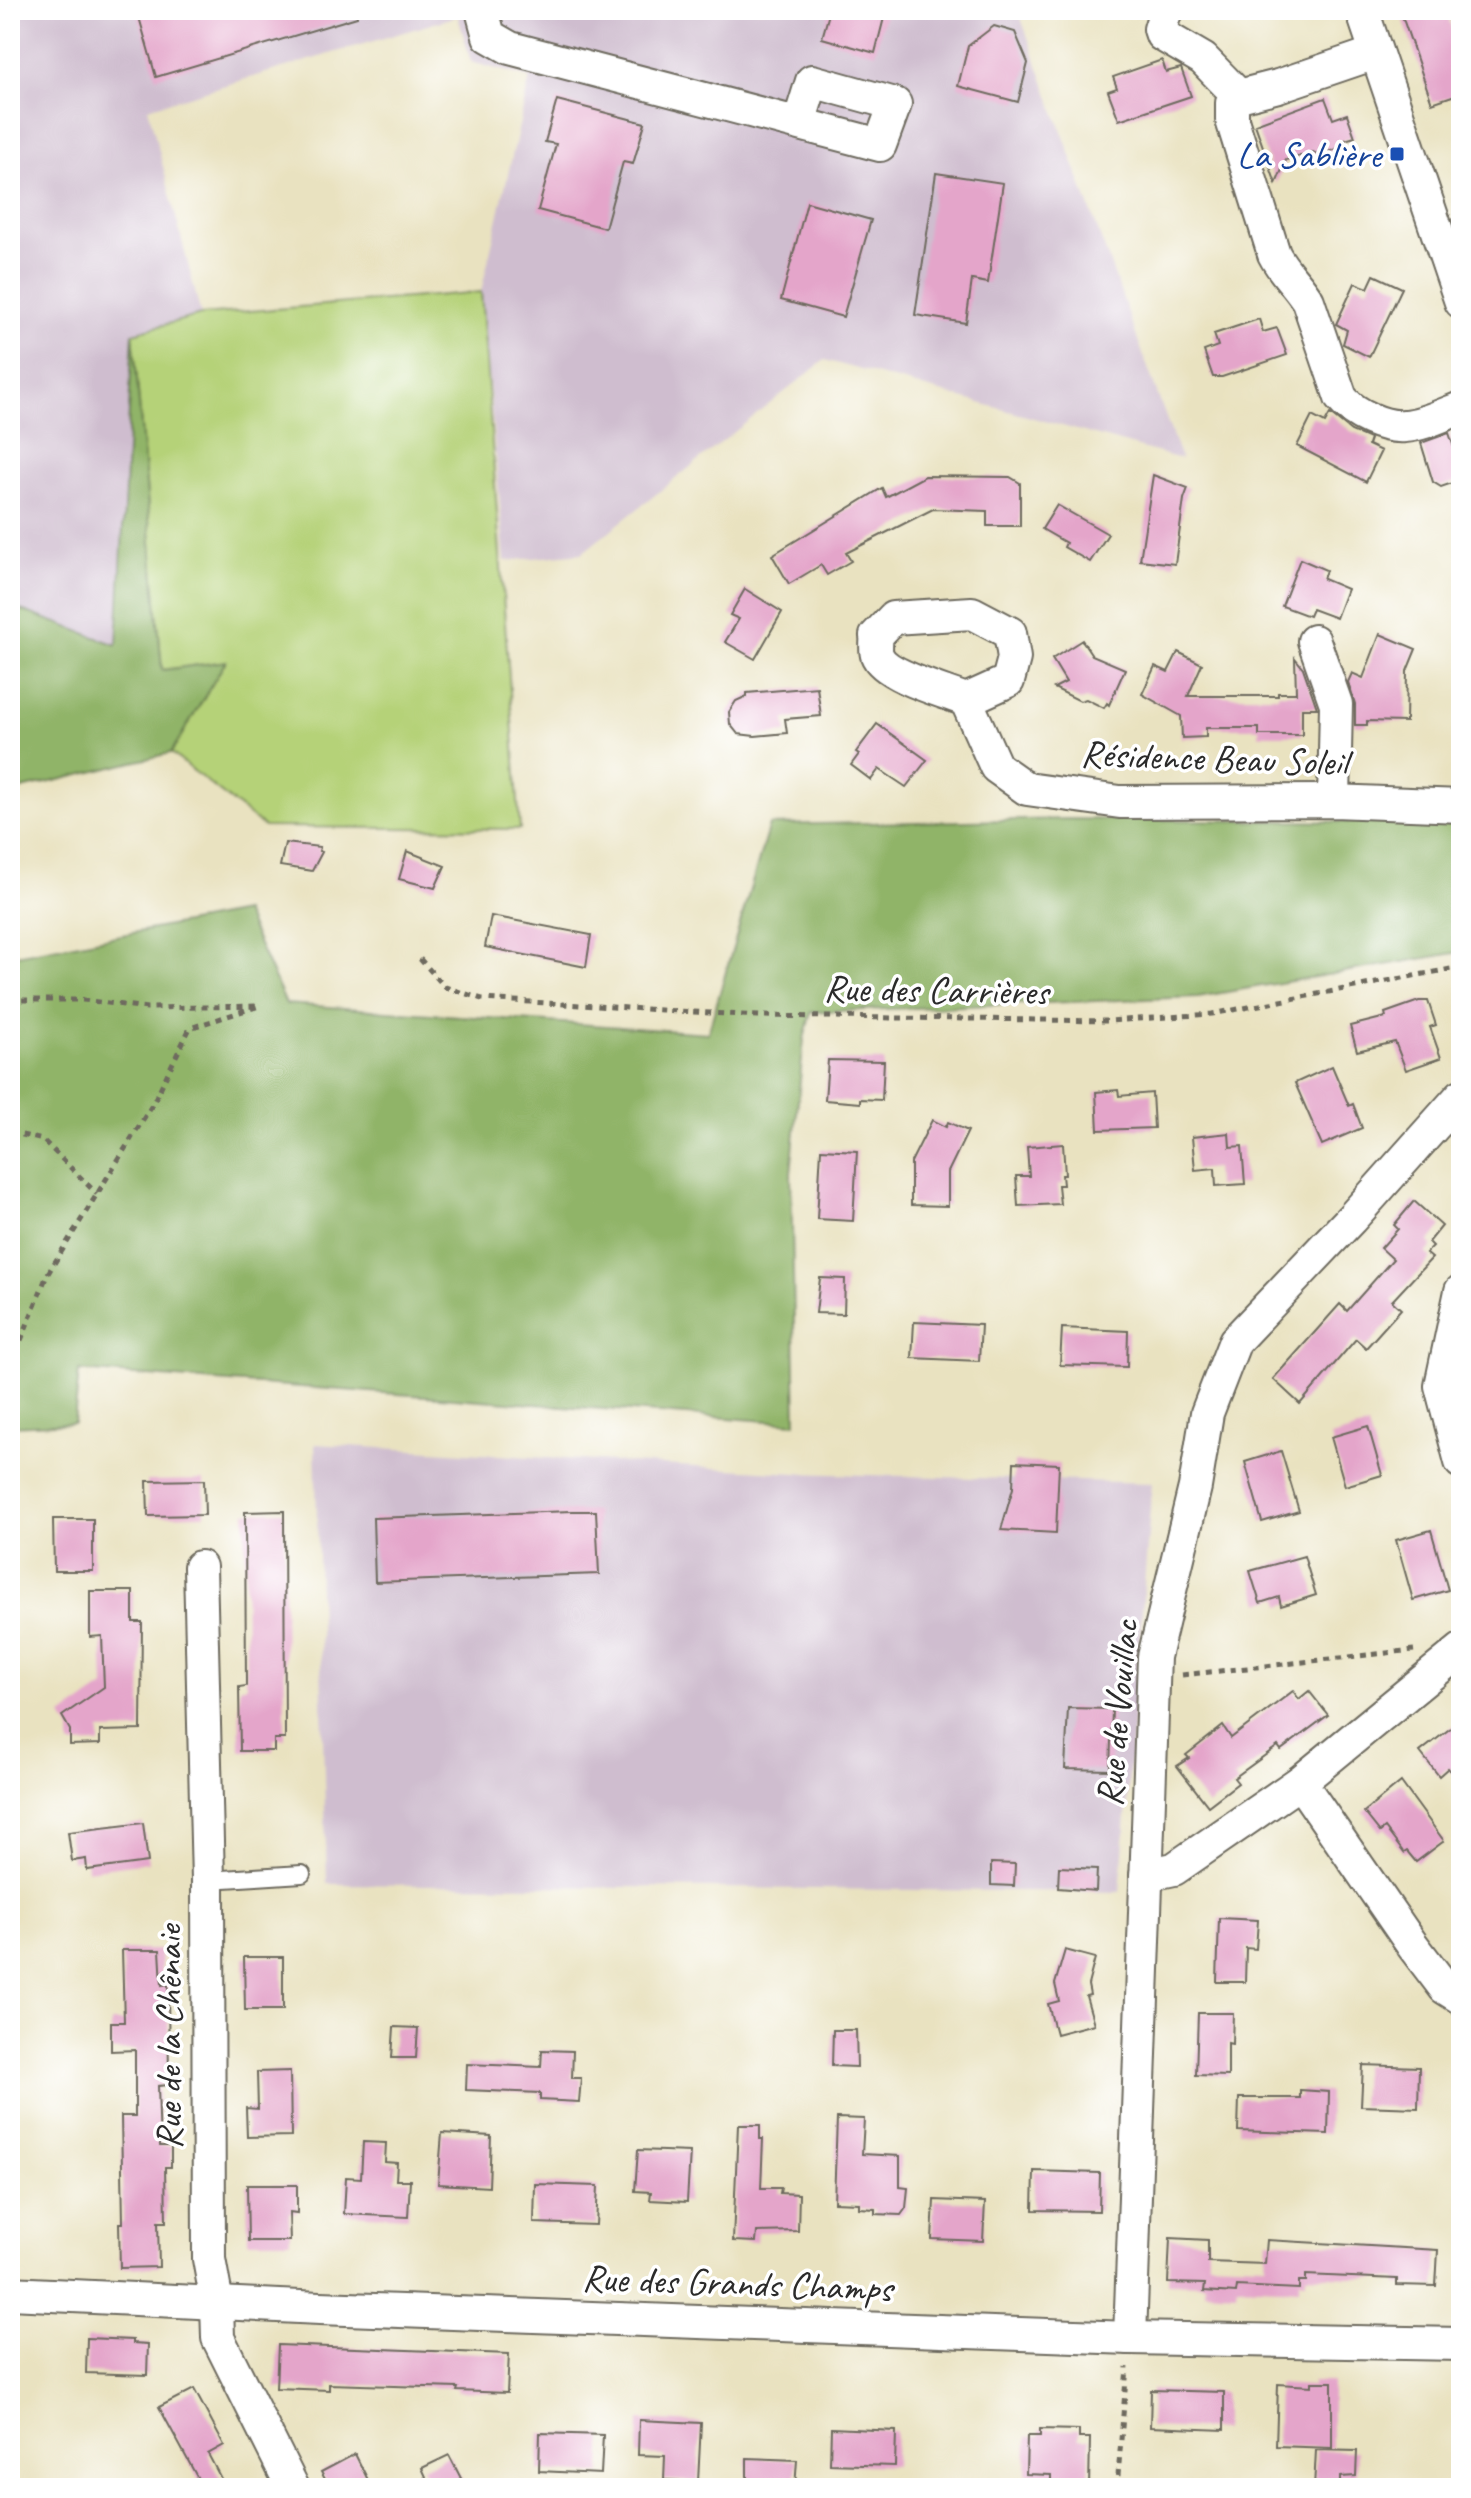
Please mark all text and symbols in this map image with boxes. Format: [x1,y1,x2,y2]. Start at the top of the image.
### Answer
place label: La Sablière [1237,131,1384,178]
marker: La Sablière [1388,145,1406,163]
street label: Résidence Beau Soleil [1080,730,1355,786]
street label: Rue des Carrières [823,965,1052,1016]
street label: Rue de Vouillac [1085,1616,1149,1808]
street label: Rue de la Chênaie [145,1922,192,2149]
street label: Rue des Grands Champs [581,2254,897,2312]

